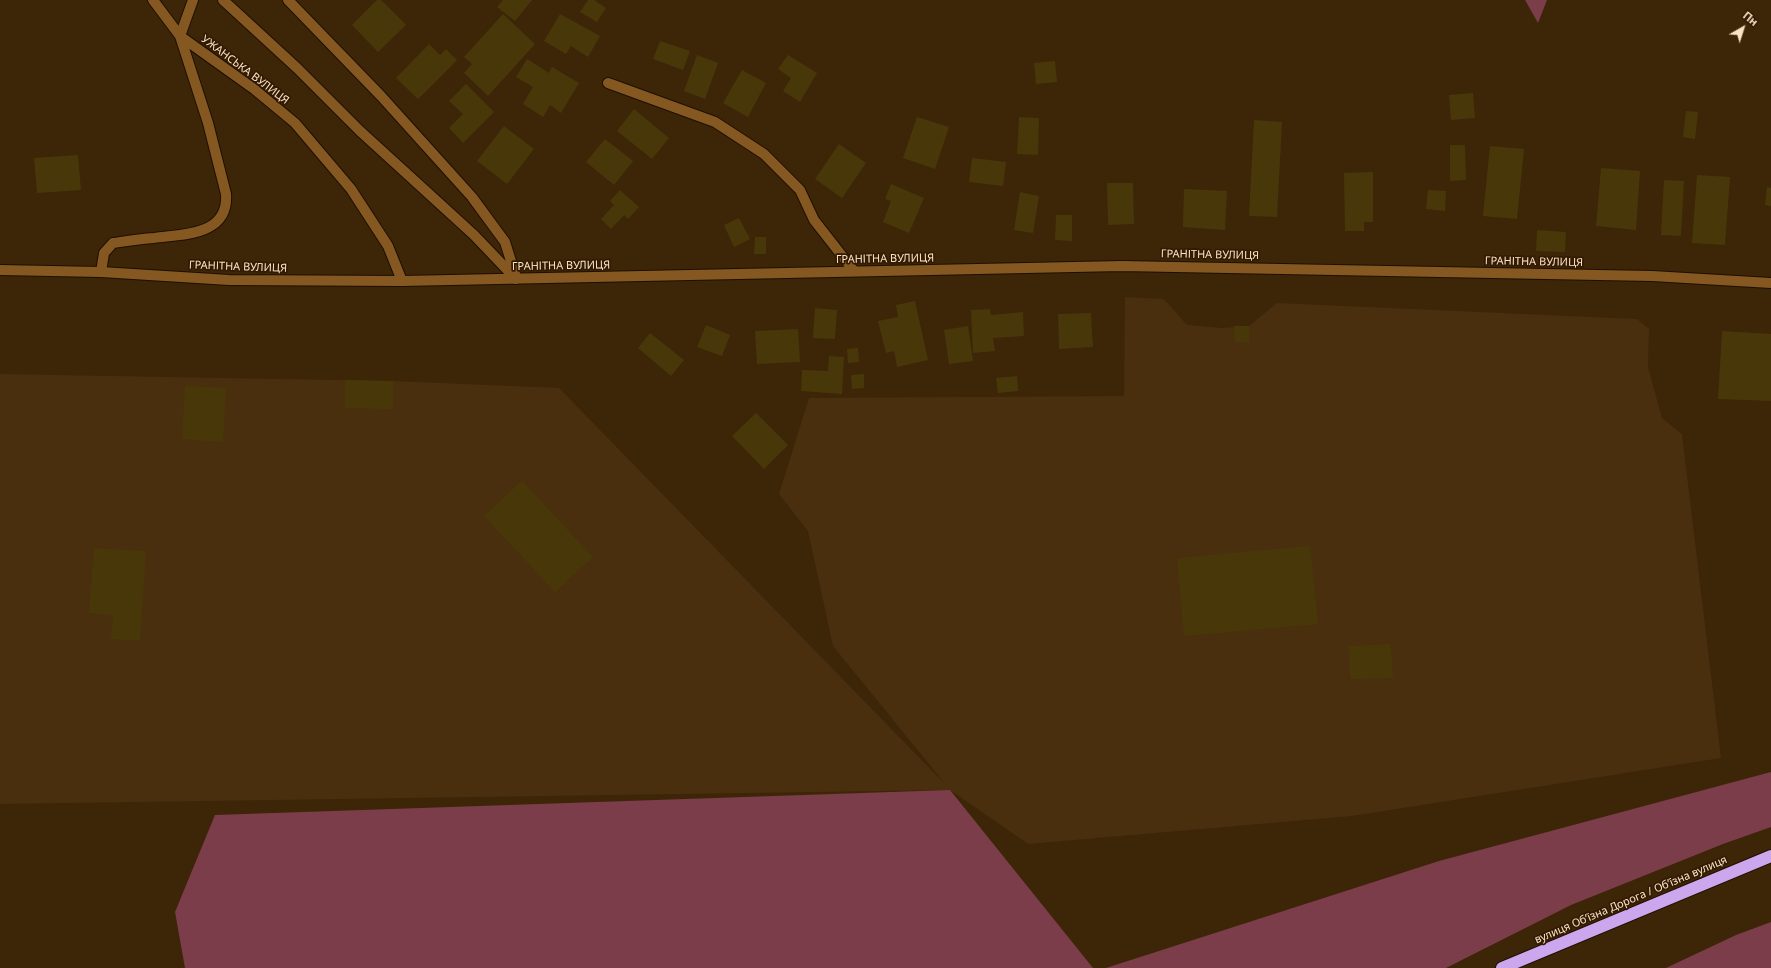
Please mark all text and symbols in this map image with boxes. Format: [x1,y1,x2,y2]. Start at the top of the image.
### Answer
north arrow [1723,8,1763,48]
text: Пн [1740,8,1762,29]
street label: УЖАНСЬКА ВУЛИЦЯ [199,33,291,107]
street label: ГРАНІТНА ВУЛИЦЯ [1161,248,1259,262]
street label: ГРАНІТНА ВУЛИЦЯ [836,252,934,266]
street label: ГРАНІТНА ВУЛИЦЯ [1485,255,1583,269]
street label: ГРАНІТНА ВУЛИЦЯ [189,259,287,275]
street label: ГРАНІТНА ВУЛИЦЯ [512,259,610,273]
street label: вулиця Обʼїзна Дорога / Обʼїзна вулиця [1533,853,1729,947]

